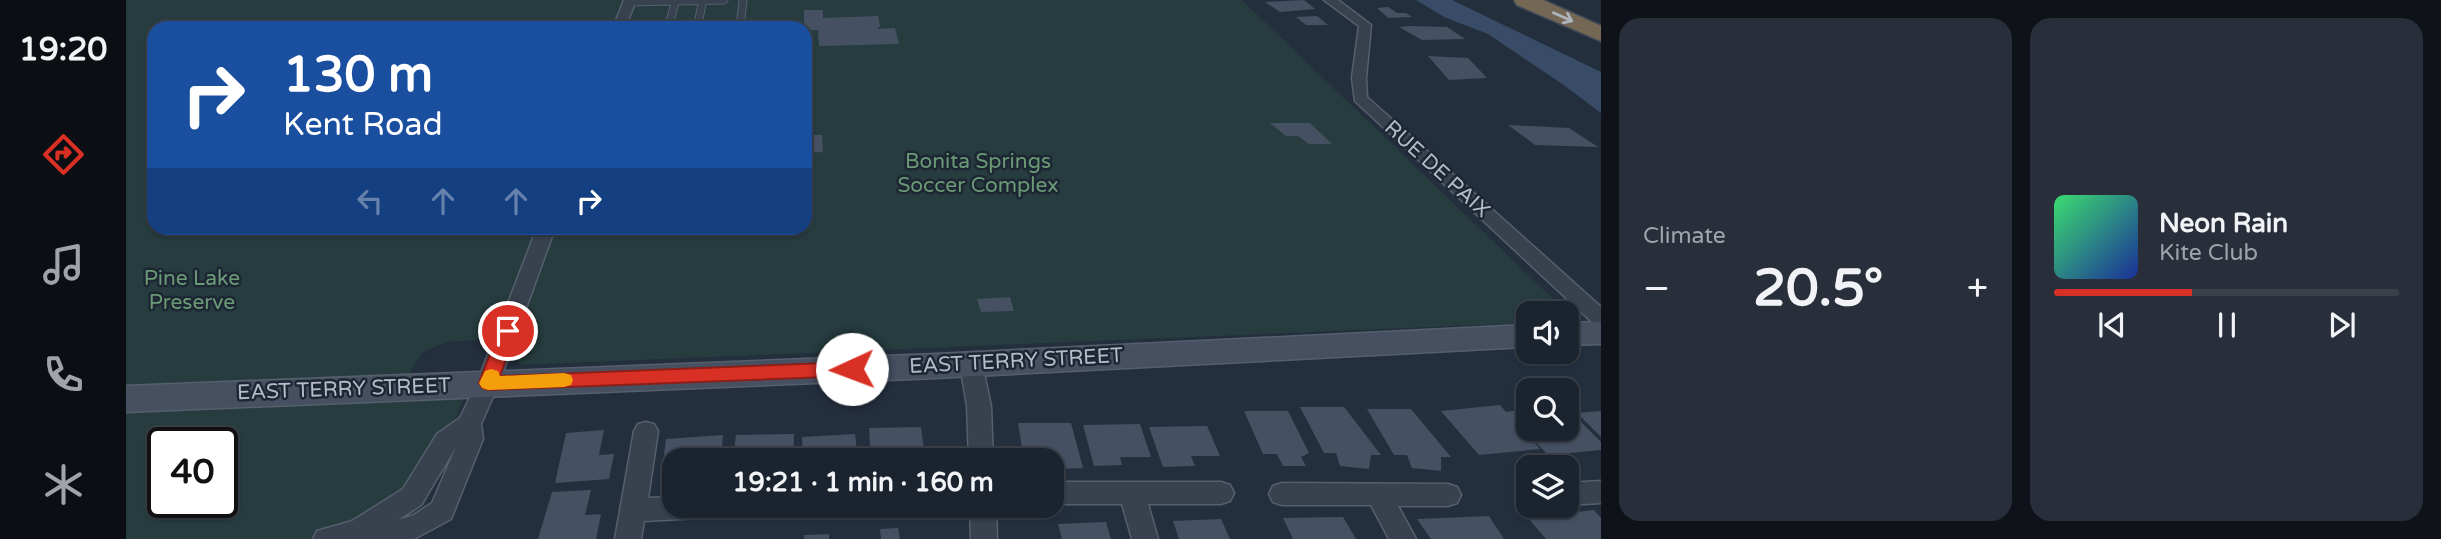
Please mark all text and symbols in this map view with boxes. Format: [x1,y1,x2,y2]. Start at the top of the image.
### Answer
one-way arrow [1552,11,1573,24]
text: 19:20 [19,31,107,69]
text: 130 m [283,46,433,105]
icon: right [168,49,259,140]
text: Kent Road [283,106,443,144]
street label: RUE DE PAIX [1379,115,1495,223]
icon: directions [39,130,88,179]
park label: Bonita Springs Soccer Complex [897,149,1059,198]
icon: left [351,182,389,220]
icon: ahead [424,182,462,220]
icon: ahead [497,182,535,220]
icon: right [570,182,608,220]
text: Neon Rain [2159,208,2288,239]
text: Climate [1643,222,1726,250]
text: Kite Club [2159,239,2258,267]
icon: music [39,240,88,289]
text: 20.5° [1753,257,1883,320]
park label: Pine Lake Preserve [144,266,240,315]
text: − [1643,266,1670,312]
text: + [1967,266,1988,312]
pin [478,301,538,361]
map controls [1516,301,1579,518]
button: sound [1516,301,1579,364]
icon: previous [2093,306,2131,344]
icon: pause [2208,306,2246,344]
icon: next [2323,306,2361,344]
icon: arrive [489,312,527,350]
position arrow [815,332,889,406]
street label: EAST TERRY STREET [909,343,1124,379]
icon: phone [39,350,88,399]
street label: EAST TERRY STREET [237,373,452,405]
button: search [1516,378,1579,441]
speed limit sign: 40 [147,427,238,518]
button: layers [1516,455,1579,518]
icon: climate [39,460,88,509]
text: 19:21 · 1 min · 160 m [732,467,994,498]

